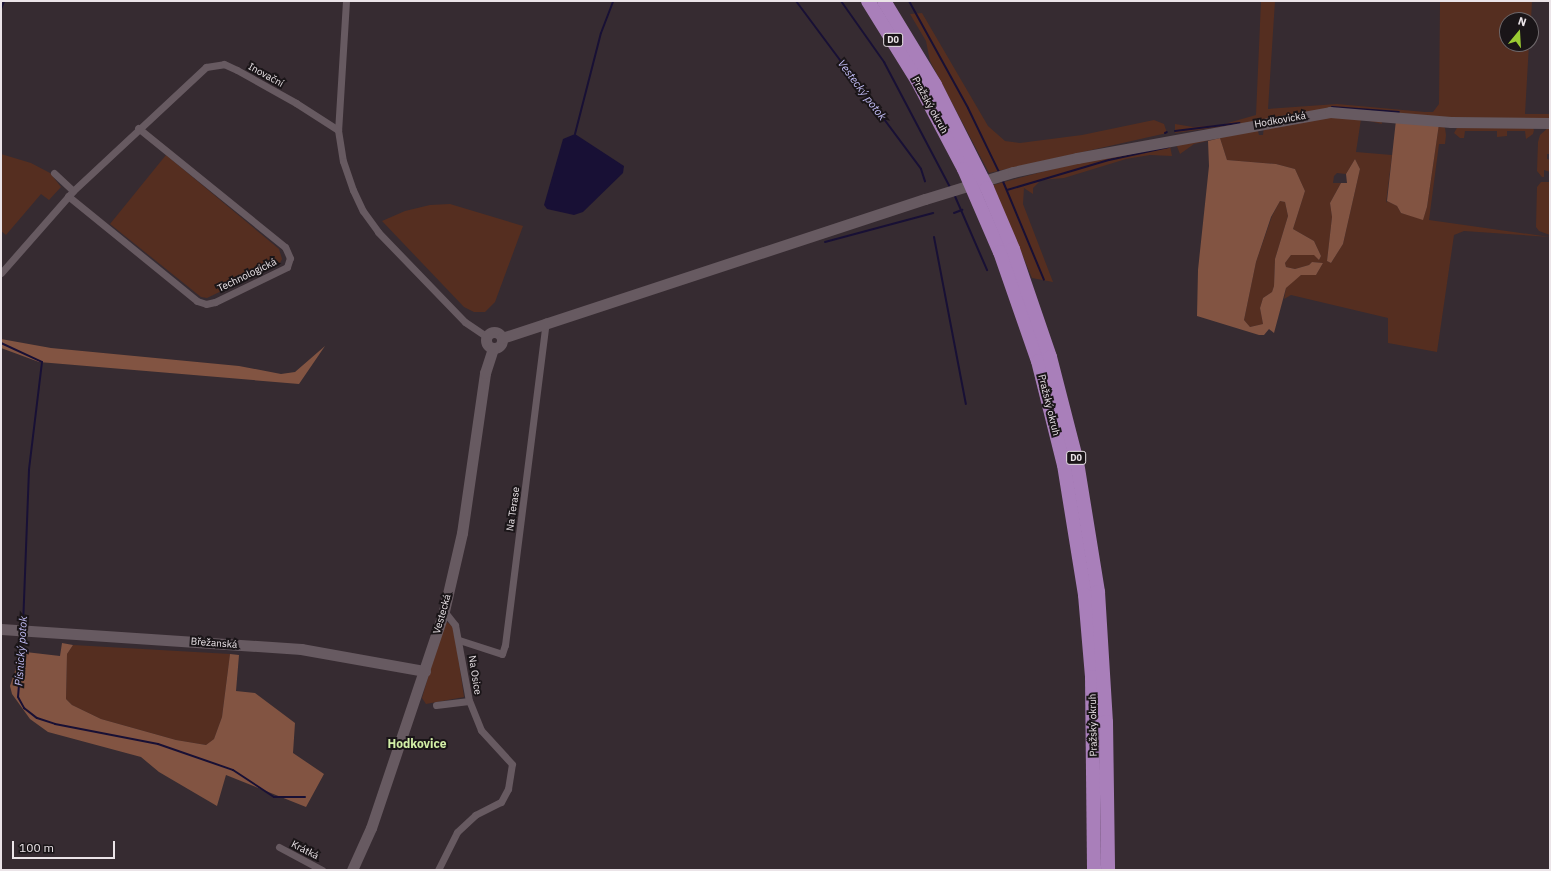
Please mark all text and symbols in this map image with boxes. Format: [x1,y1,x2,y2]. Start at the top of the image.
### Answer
north arrow [1499,12,1539,52]
text: N [1516,14,1528,29]
road number: D0 [883,33,903,47]
water label: Vestecký potok [835,57,889,123]
street label: Inovační [246,60,286,90]
street label: Pražský okruh [909,75,951,135]
street label: Hodkovická [1253,110,1307,130]
street label: Technologická [216,256,278,294]
street label: Pražský okruh [1036,373,1062,437]
road number: D0 [1066,451,1086,465]
street label: Na Terase [504,486,522,532]
street label: Vestecká [431,593,453,635]
water label: Písnický potok [12,616,30,686]
street label: Břežanská [190,635,238,651]
street label: Na Osice [466,654,484,696]
street label: Pražský okruh [1086,693,1100,757]
district label: Hodkovice [388,737,446,751]
scale bar [14,833,117,859]
street label: Krátká [289,838,321,862]
text: 100 m [19,840,54,855]

